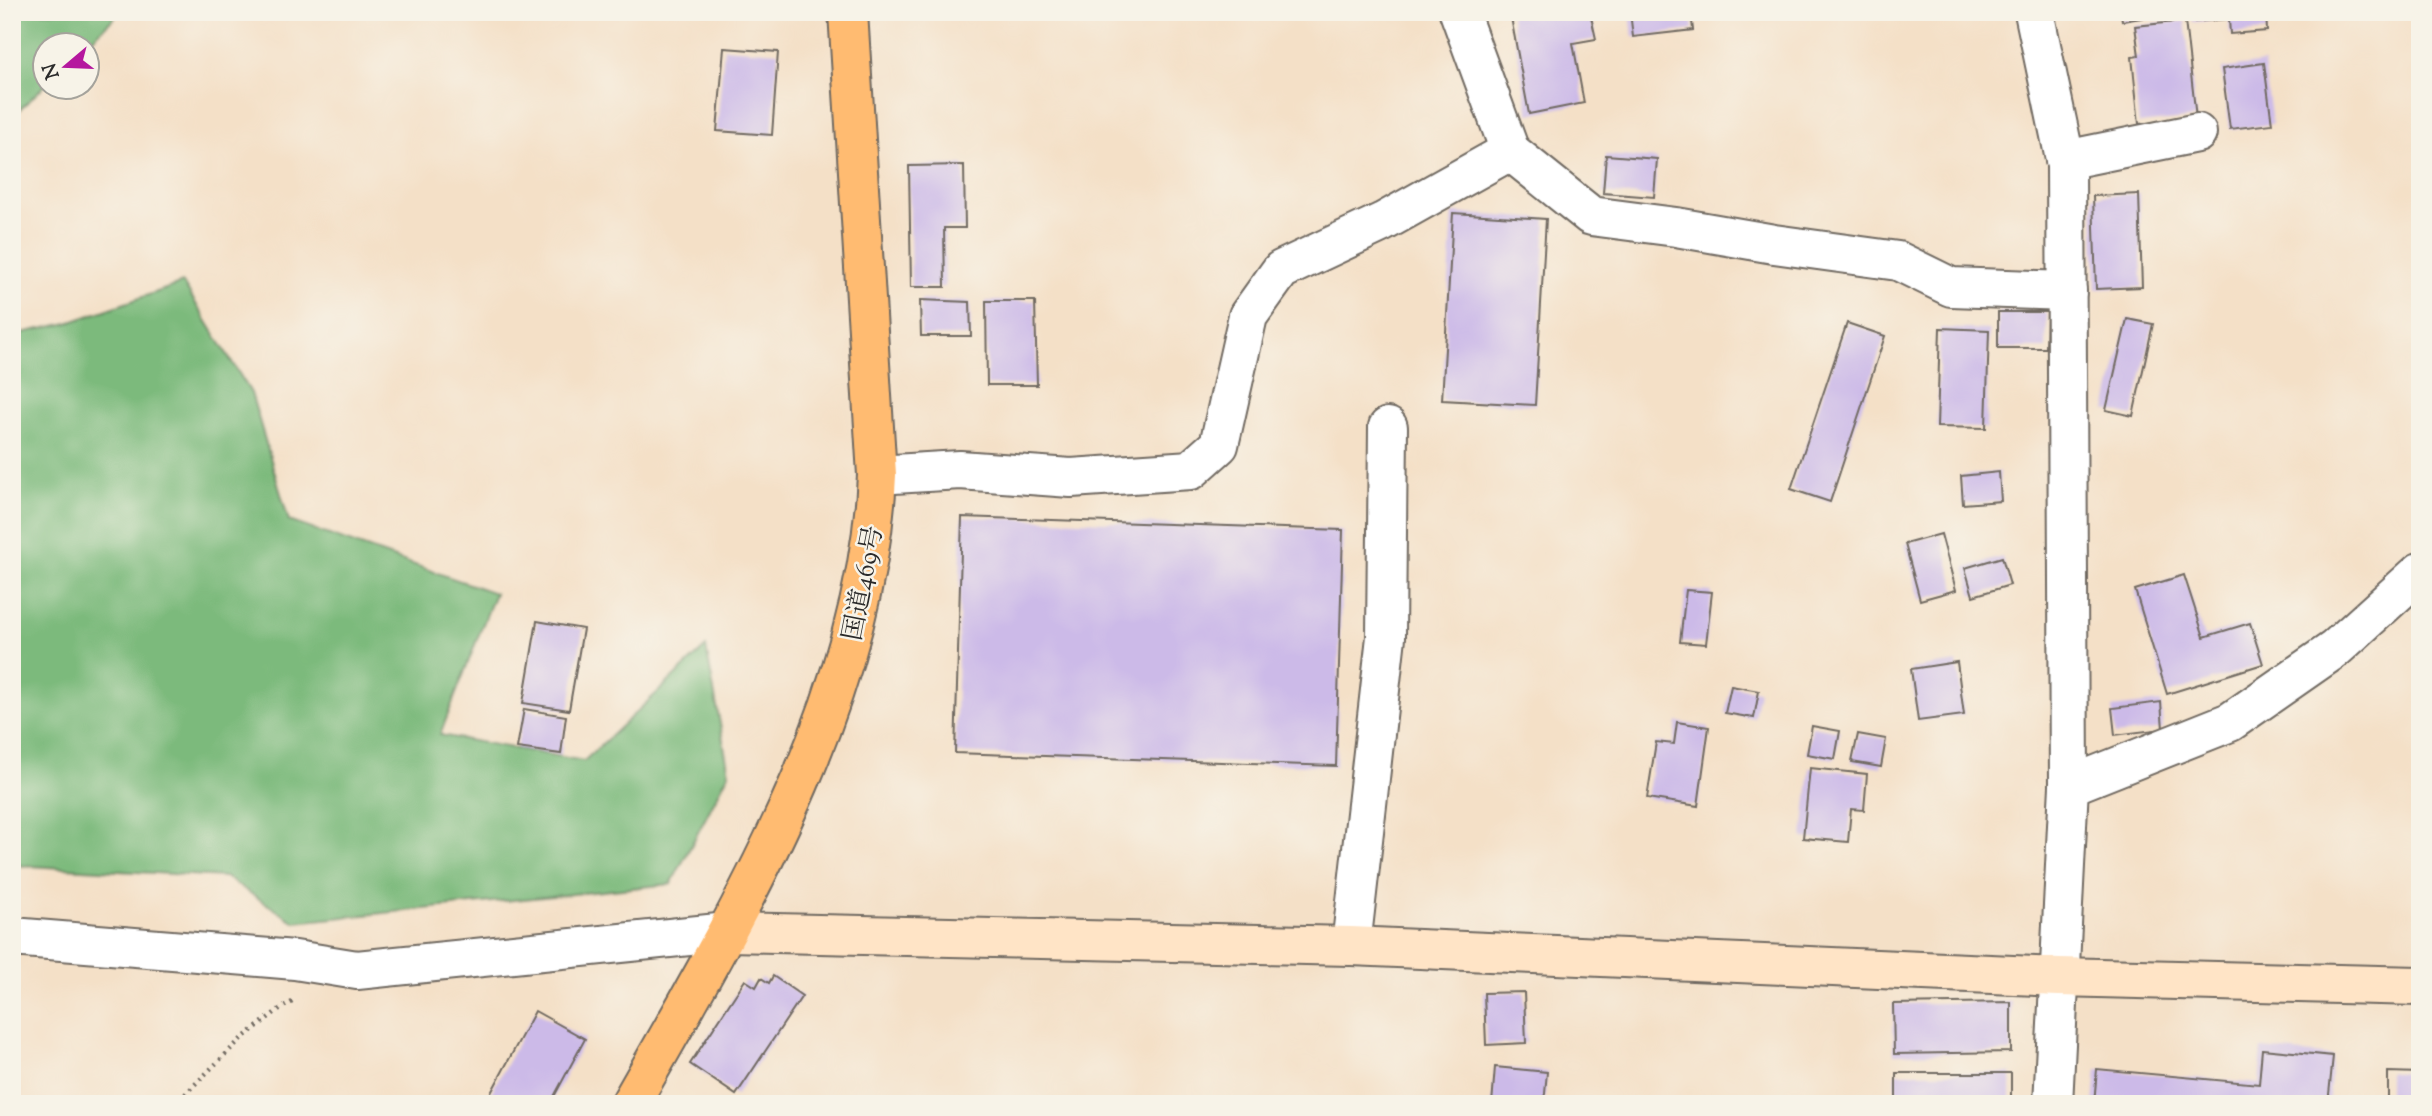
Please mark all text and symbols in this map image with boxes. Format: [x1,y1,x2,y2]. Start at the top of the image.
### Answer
north arrow [32,32,102,102]
text: N [37,59,68,82]
street label: 国道469号 [835,523,894,644]

